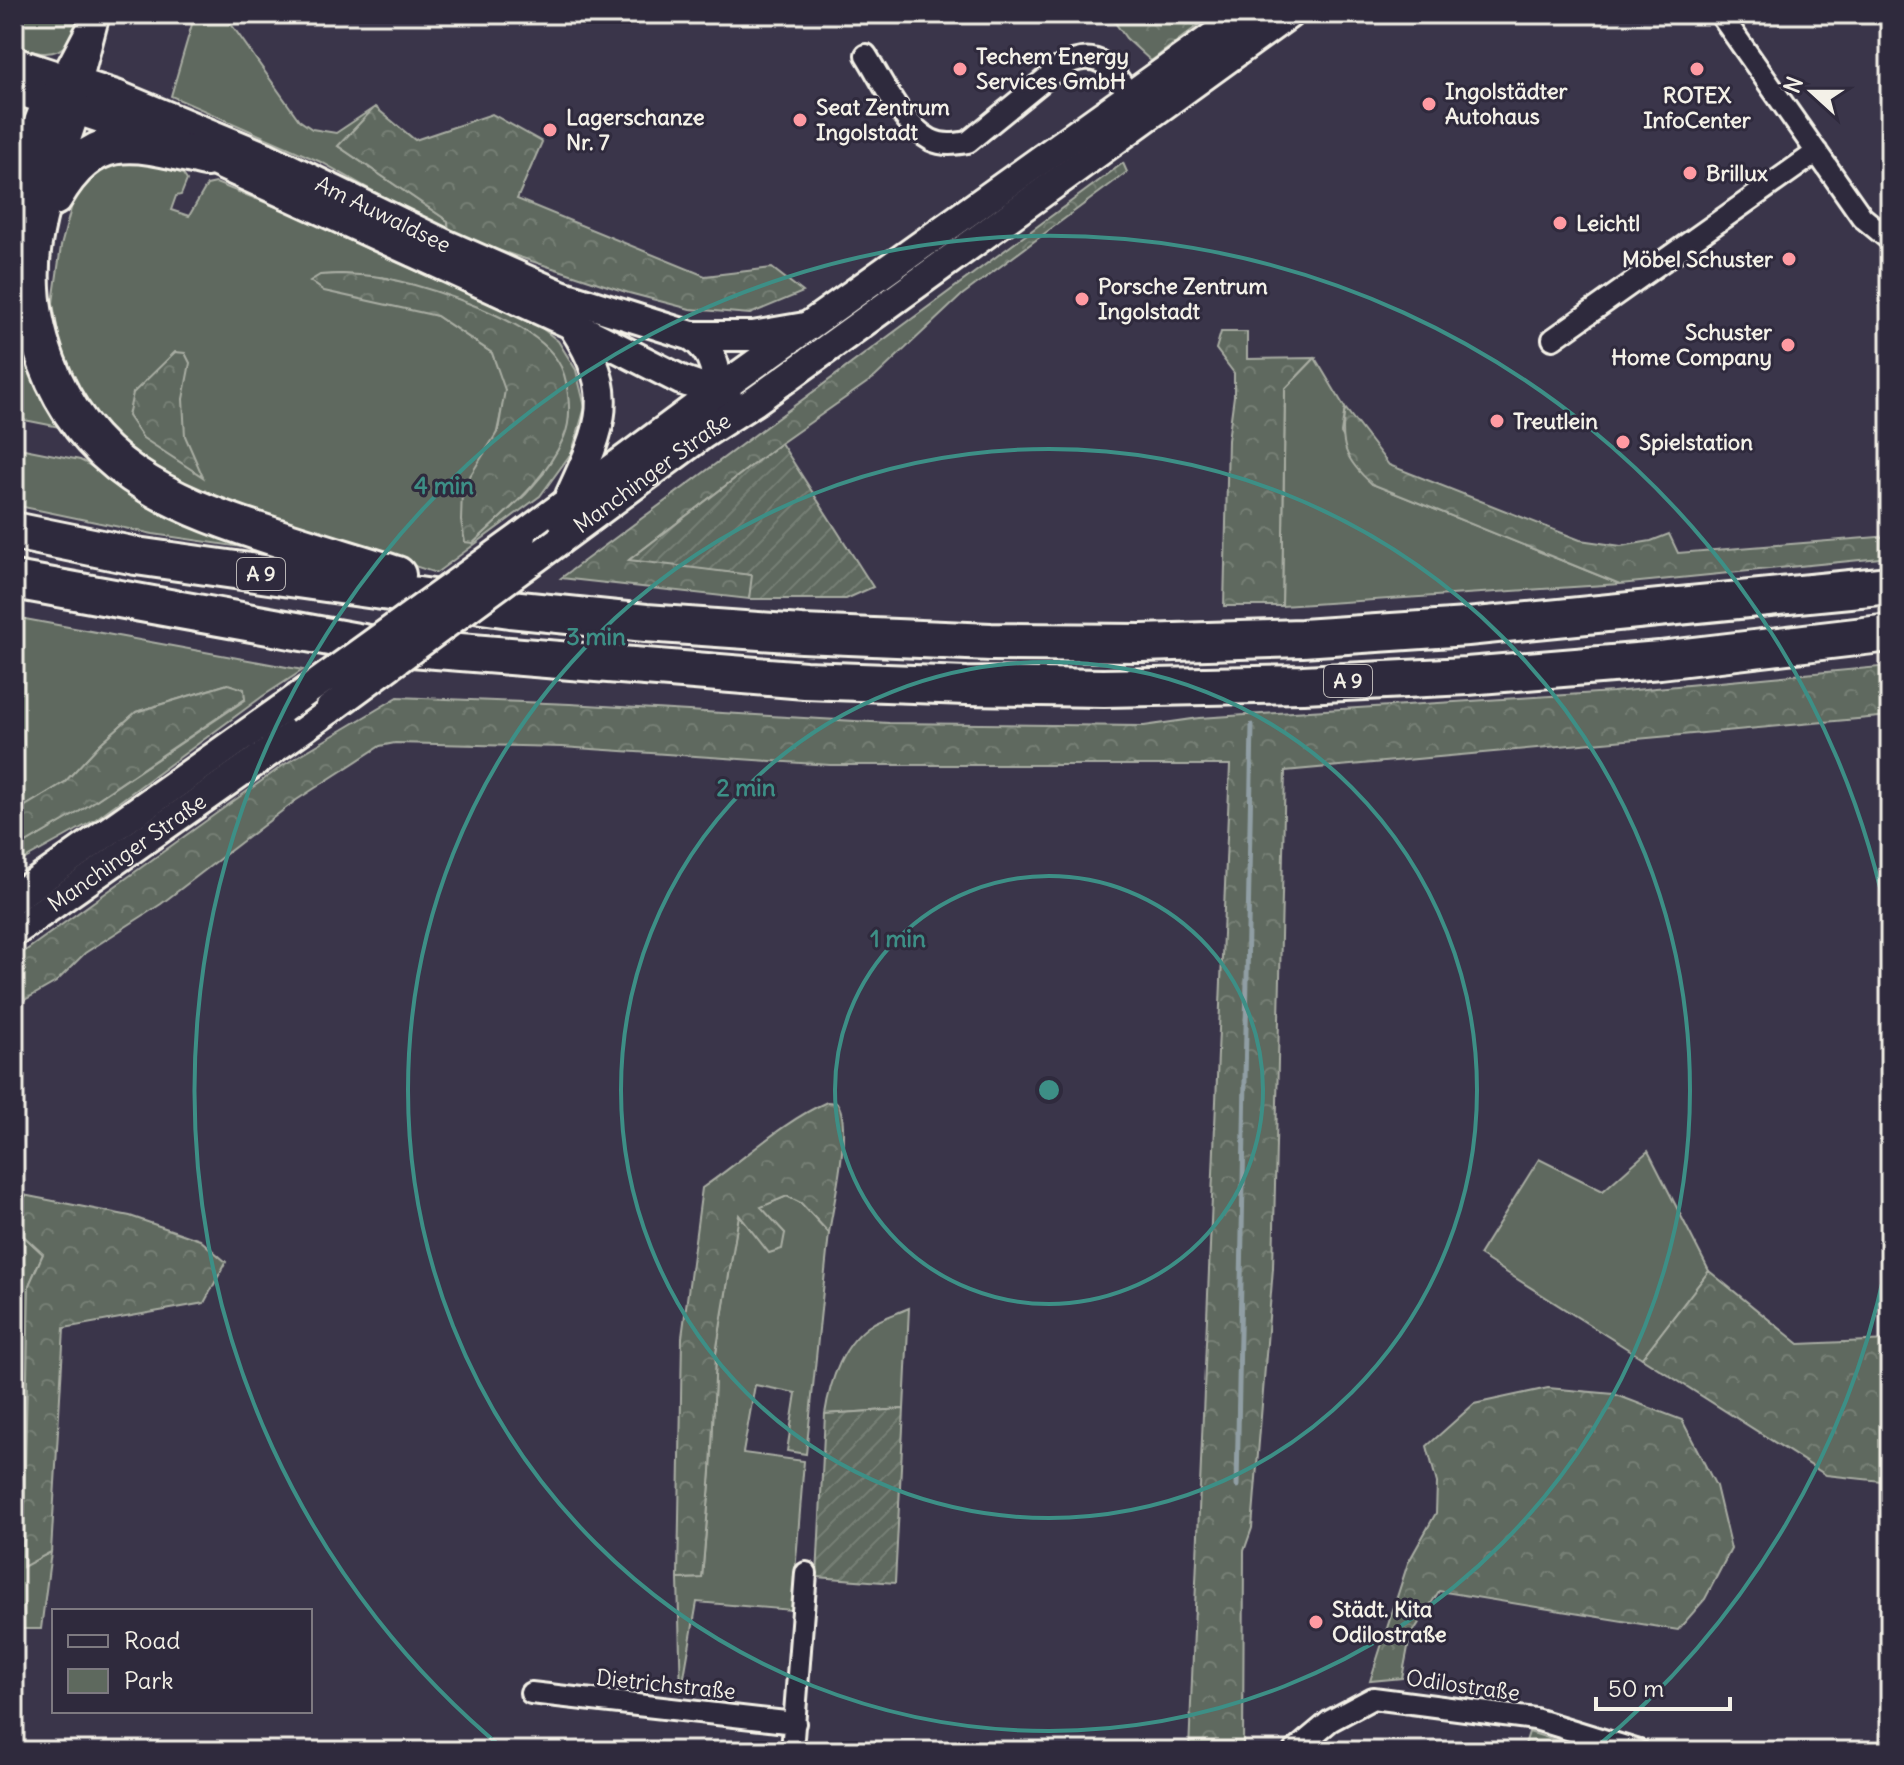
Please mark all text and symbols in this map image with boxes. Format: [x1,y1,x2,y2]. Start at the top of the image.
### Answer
place label: Techem Energy Services GmbH [976,42,1129,95]
north arrow [1772,52,1852,132]
marker: Techem Energy Services GmbH [951,60,969,78]
marker: ROTEX InfoCenter [1688,60,1706,78]
text: N [1778,73,1809,97]
place label: Ingolstädter Autohaus [1445,77,1569,130]
place label: ROTEX InfoCenter [1643,81,1752,134]
place label: Seat Zentrum Ingolstadt [816,93,950,146]
marker: Ingolstädter Autohaus [1420,95,1438,113]
place label: Lagerschanze Nr. 7 [566,103,705,156]
marker: Seat Zentrum Ingolstadt [791,111,809,129]
marker: Lagerschanze Nr. 7 [541,121,559,139]
place label: Brillux [1706,159,1768,187]
marker: Brillux [1681,164,1699,182]
street label: Am Auwaldsee [311,169,456,259]
place label: Leichtl [1576,209,1640,237]
marker: Leichtl [1551,214,1569,232]
place label: Möbel Schuster [1622,245,1774,273]
marker: Möbel Schuster [1780,250,1798,268]
place label: Porsche Zentrum Ingolstadt [1098,272,1268,325]
marker: Porsche Zentrum Ingolstadt [1073,290,1091,308]
place label: Schuster Home Company [1611,318,1773,371]
marker: Schuster Home Company [1779,336,1797,354]
street label: Manchinger Straße [568,406,736,539]
place label: Treutlein [1513,407,1598,435]
marker: Treutlein [1488,412,1506,430]
place label: Spielstation [1639,428,1753,456]
marker: Spielstation [1614,433,1632,451]
text: 4 min [414,470,474,500]
road number: A 9 [237,558,285,590]
text: 3 min [566,621,626,651]
road number: A 9 [1324,665,1372,697]
text: 2 min [716,772,776,802]
street label: Manchinger Straße [42,787,211,918]
text: 1 min [870,923,926,953]
centre of rings [1035,1076,1063,1104]
place label: Städt. Kita Odilostraße [1332,1595,1447,1648]
legend [52,1609,312,1713]
marker: Städt. Kita Odilostraße [1307,1613,1325,1631]
text: Road [124,1625,180,1655]
scale bar [1596,1661,1730,1711]
street label: Dietrichstraße [595,1663,737,1705]
street label: Odilostraße [1404,1663,1522,1707]
text: Park [124,1665,174,1695]
text: 50 m [1608,1673,1664,1703]

